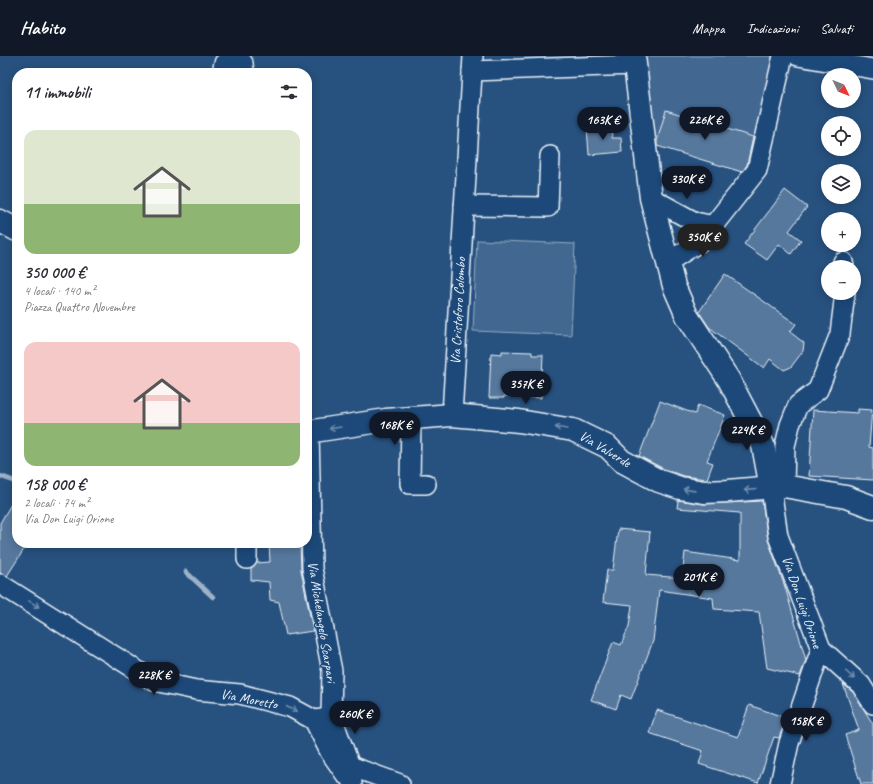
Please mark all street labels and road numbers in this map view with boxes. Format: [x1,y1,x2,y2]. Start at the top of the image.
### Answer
street label: Via Cristoforo Colombo [447,256,469,365]
street label: Via Valverde [576,427,635,472]
street label: Via Don Luigi Orione [778,554,826,652]
street label: Via Michelangelo Scarpari [304,560,340,686]
street label: Via Moretto [219,685,281,713]

